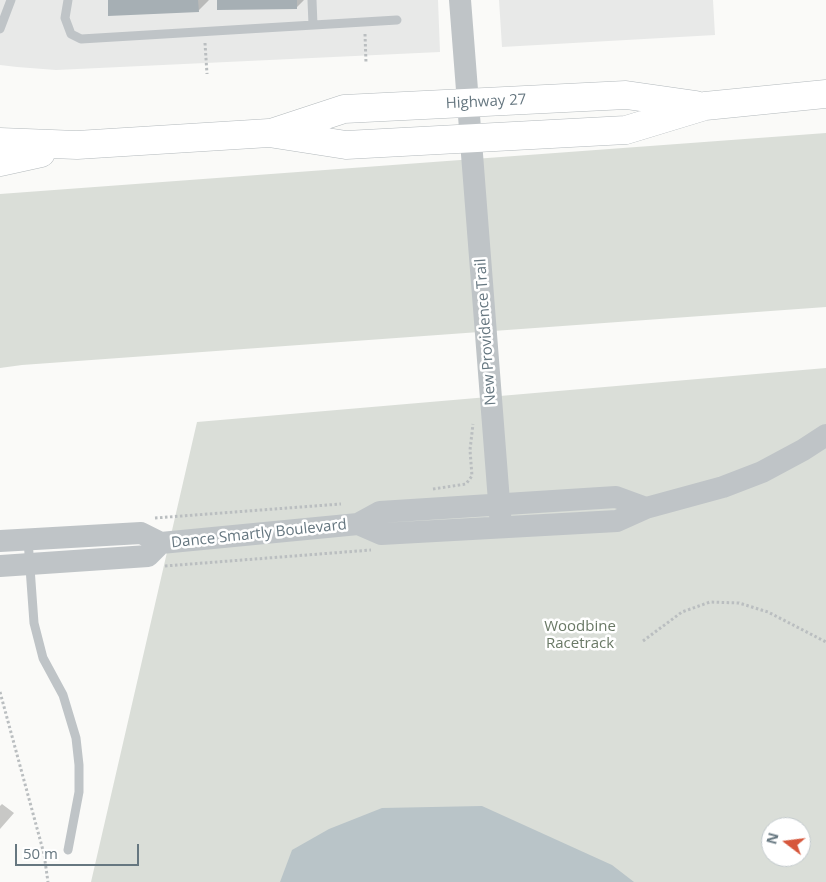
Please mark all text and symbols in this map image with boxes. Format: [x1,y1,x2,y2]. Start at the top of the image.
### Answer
street label: Highway 27 [445,91,527,113]
street label: New Providence Trail [472,258,500,406]
street label: Dance Smartly Boulevard [170,516,348,552]
park label: Woodbine Racetrack [544,618,616,653]
north arrow [761,817,811,867]
text: N [761,830,783,846]
scale bar [18,834,141,866]
text: 50 m [23,843,58,863]

